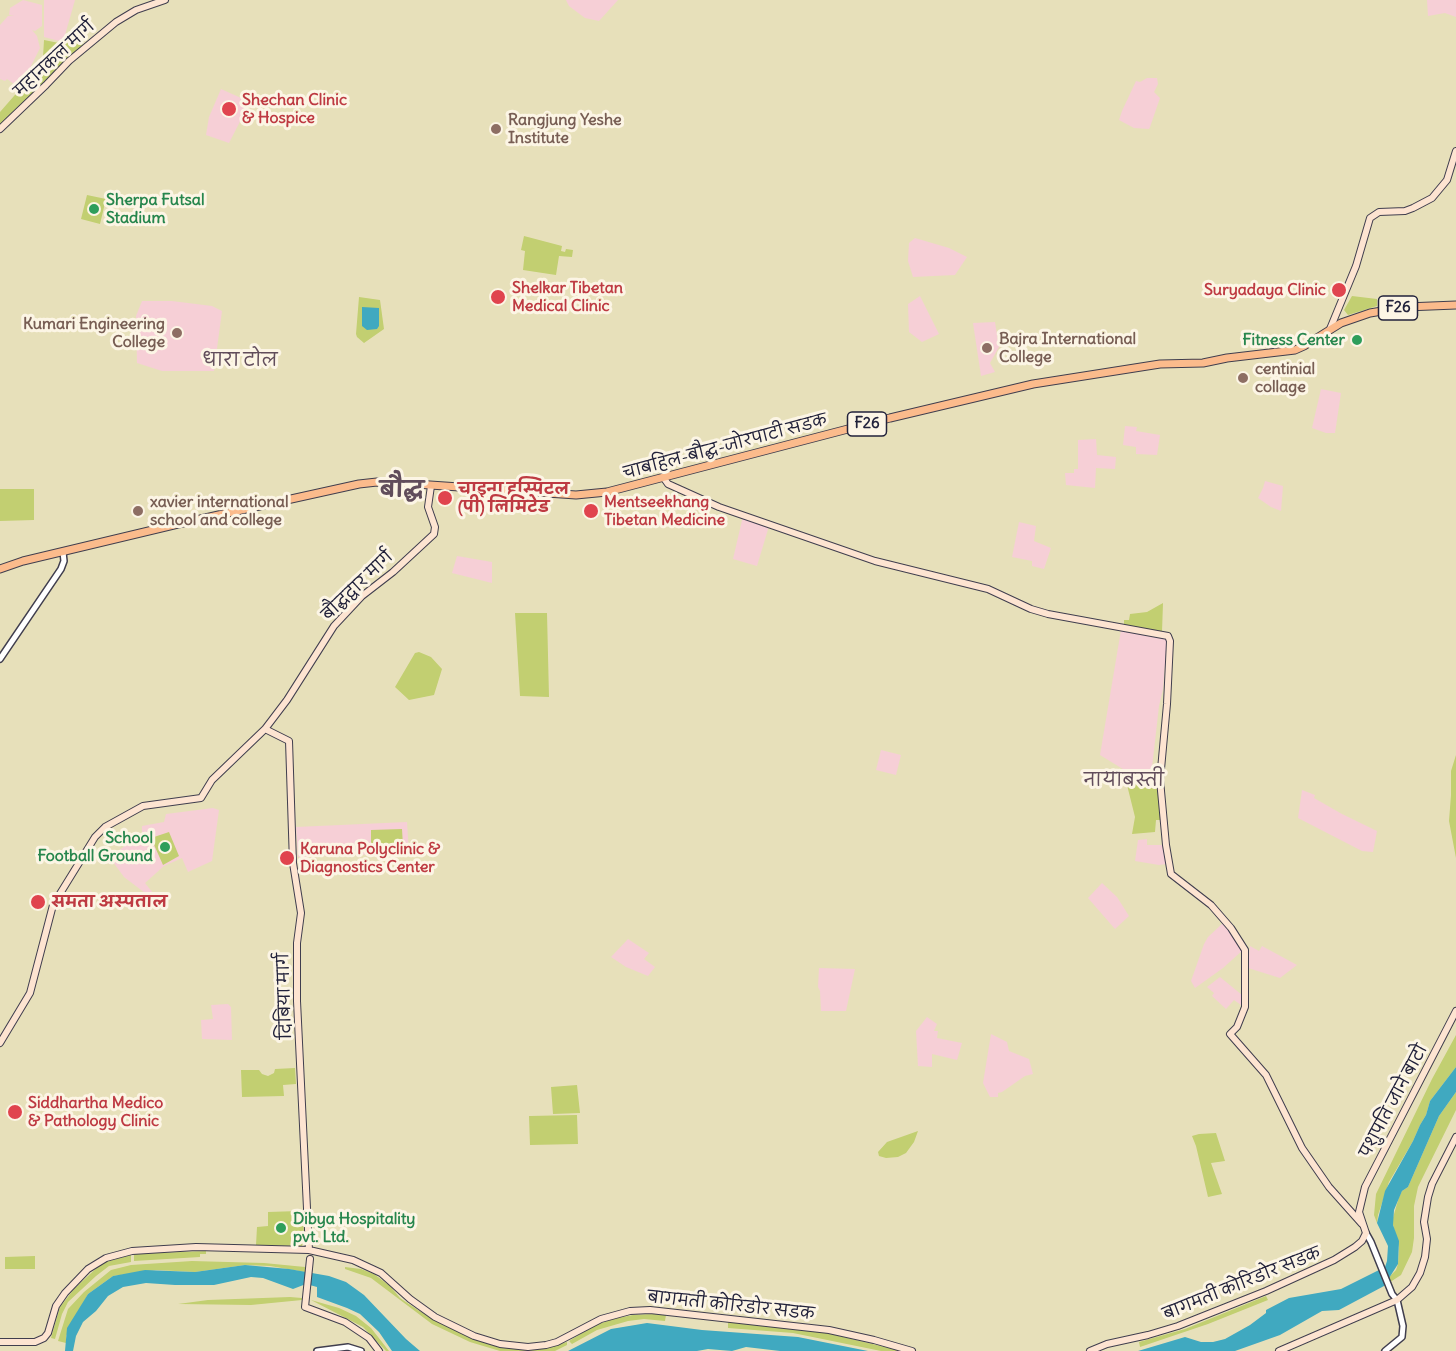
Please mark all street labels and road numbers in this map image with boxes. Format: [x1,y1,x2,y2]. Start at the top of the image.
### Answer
street label: महानकल मार्ग [11,17,99,101]
road number: F26 [1378,296,1418,320]
street label: चाबहिल-बौद्ध-जोरपाटी सडक [621,410,829,484]
road number: F26 [848,412,886,436]
street label: बौद्धद्वार मार्ग [319,547,397,625]
street label: दिबिया मार्ग [274,953,296,1039]
street label: पशुपति जाने बाटो [1356,1041,1432,1161]
street label: बागमती कोरिडोर सडक [1161,1244,1323,1324]
street label: बागमती कोरिडोर सडक [646,1288,816,1324]

